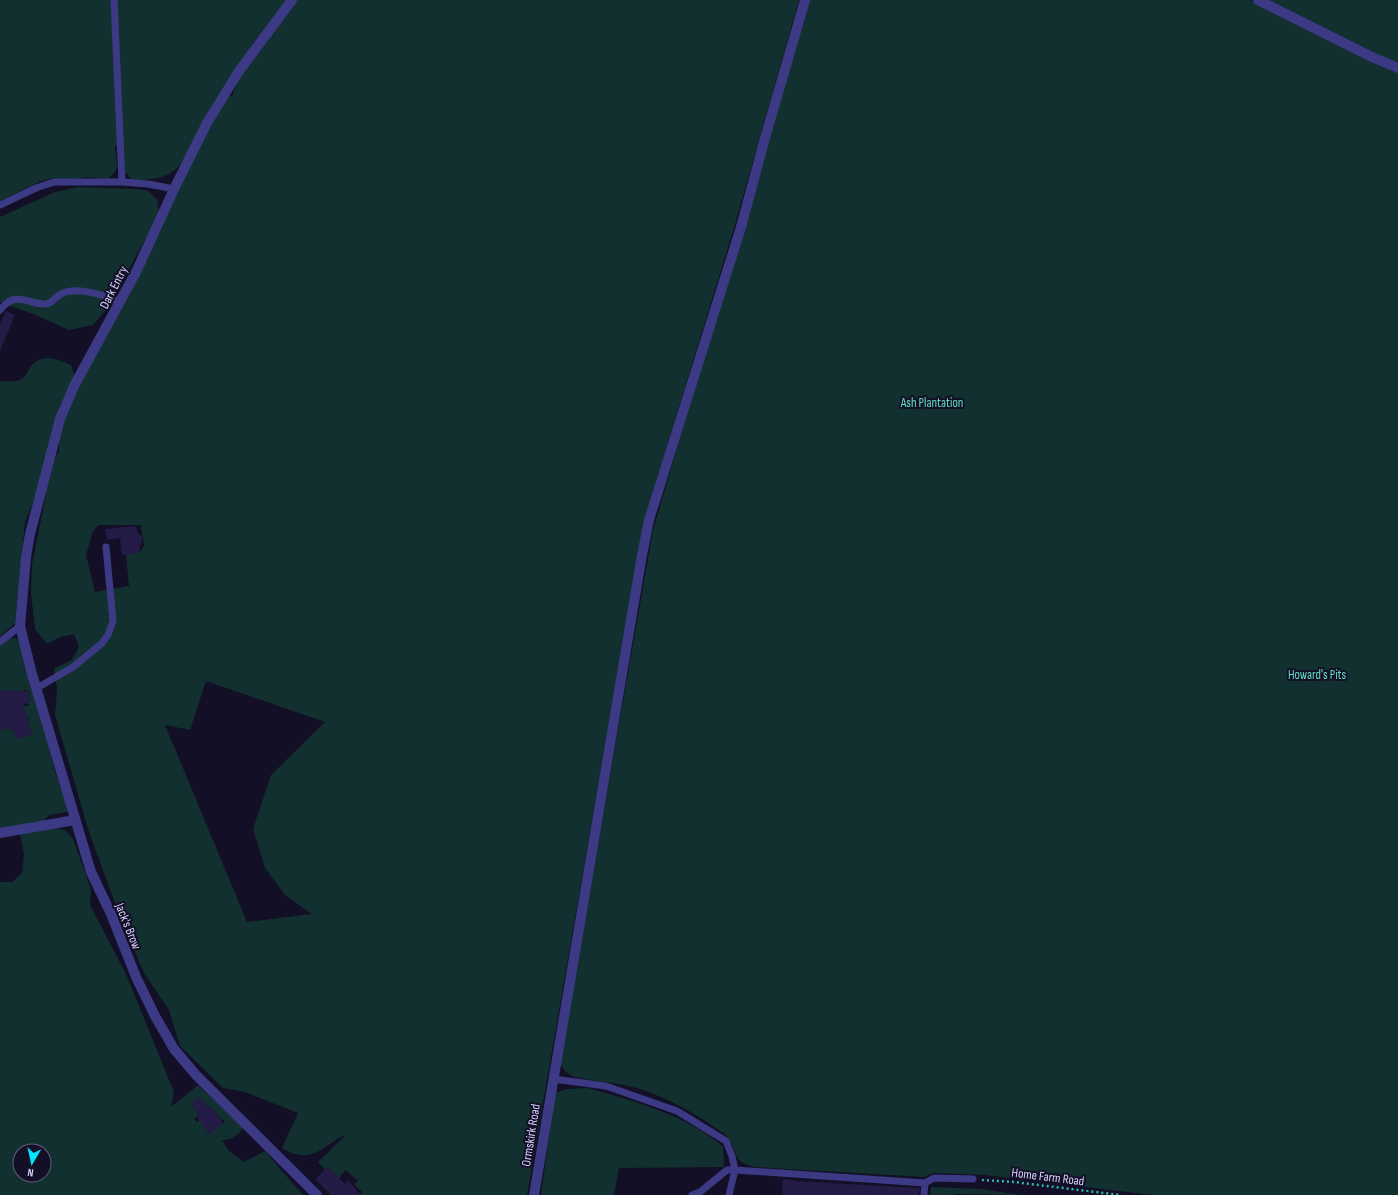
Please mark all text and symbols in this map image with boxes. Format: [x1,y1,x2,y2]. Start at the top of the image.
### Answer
street label: Dark Entry [96,263,131,312]
park label: Ash Plantation [900,395,963,411]
park label: Howard's Pits [1288,667,1346,683]
street label: Jack's Brow [111,900,145,953]
street label: Ormskirk Road [518,1103,544,1168]
north arrow [12,1143,52,1183]
text: N [26,1165,34,1179]
street label: Home Farm Road [1011,1165,1085,1189]

